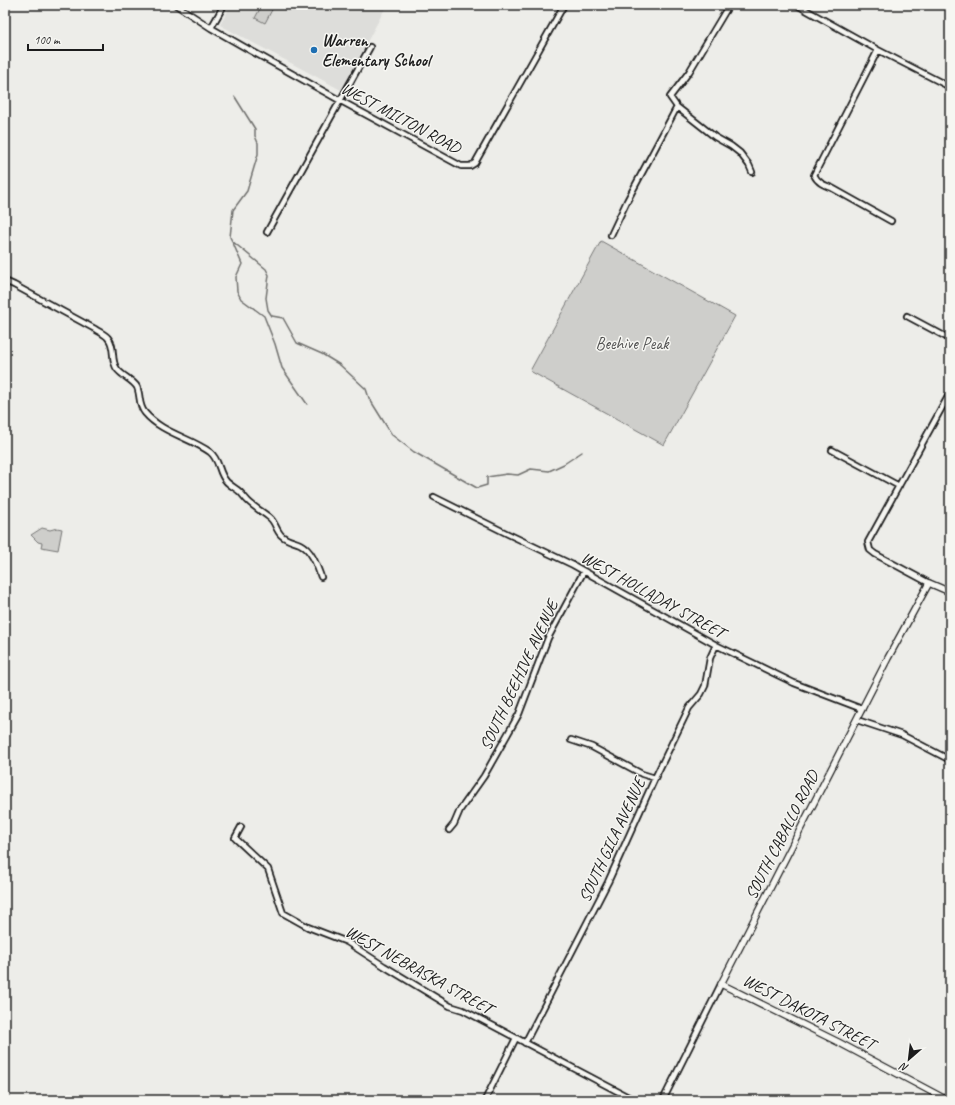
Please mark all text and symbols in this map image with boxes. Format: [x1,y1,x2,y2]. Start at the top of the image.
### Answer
scale bar [28,26,103,52]
place label: Warren Elementary School [322,30,433,71]
text: 100 m [34,32,61,48]
marker: Warren Elementary School [309,45,319,55]
street label: WEST MILTON ROAD [338,78,466,159]
park label: Beehive Peak [596,333,670,354]
street label: WEST HOLLADAY STREET [578,547,732,645]
street label: SOUTH BEEHIVE AVENUE [475,595,564,753]
street label: SOUTH CABALLO ROAD [741,765,824,903]
street label: SOUTH GILA AVENUE [574,772,651,905]
street label: WEST NEBRASKA STREET [342,921,500,1021]
street label: WEST DAKOTA STREET [739,970,881,1056]
north arrow [889,1039,929,1079]
text: N [896,1059,911,1076]

